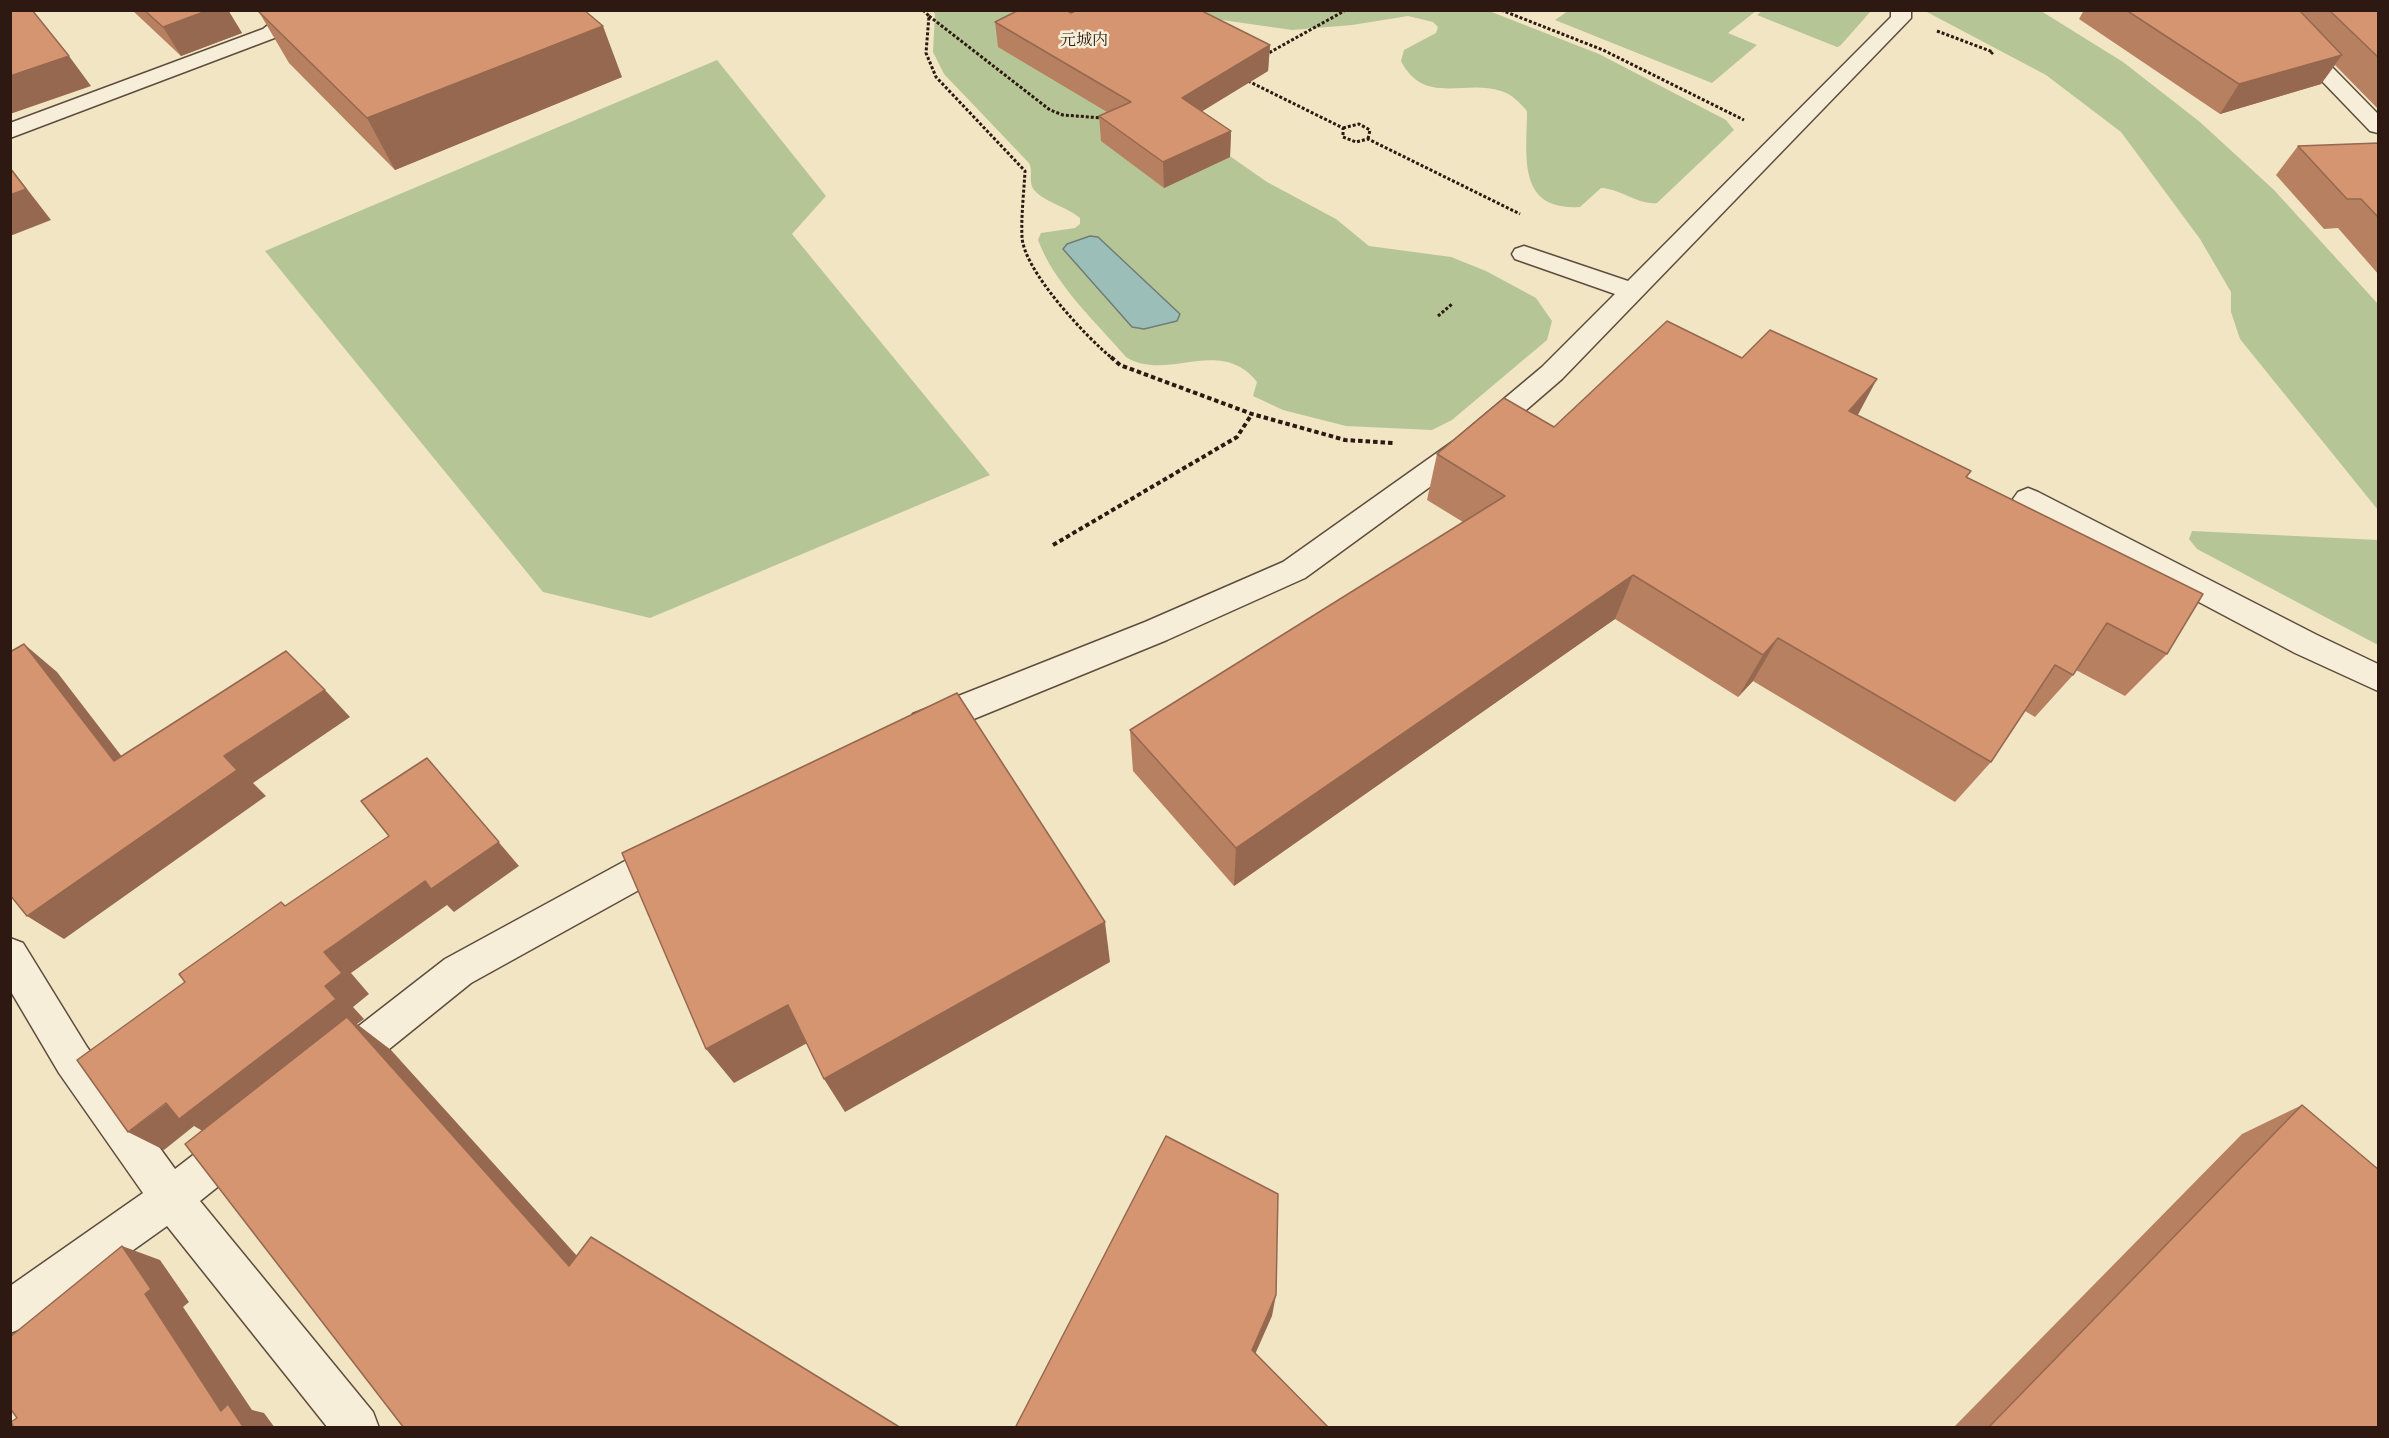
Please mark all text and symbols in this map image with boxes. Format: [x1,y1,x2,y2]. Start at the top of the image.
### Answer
district label: 元城内 [1060,31,1108,51]

